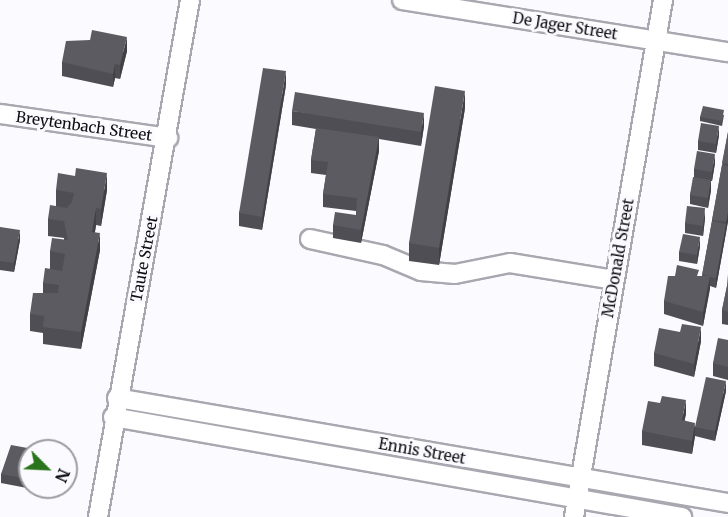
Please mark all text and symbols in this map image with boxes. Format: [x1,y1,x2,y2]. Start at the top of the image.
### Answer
street label: De Jager Street [511,9,619,43]
street label: Breytenbach Street [15,108,153,144]
street label: McDonald Street [599,197,637,319]
street label: Taute Street [127,215,161,303]
street label: Ennis Street [377,434,467,468]
north arrow [18,439,78,499]
text: N [51,466,74,485]

